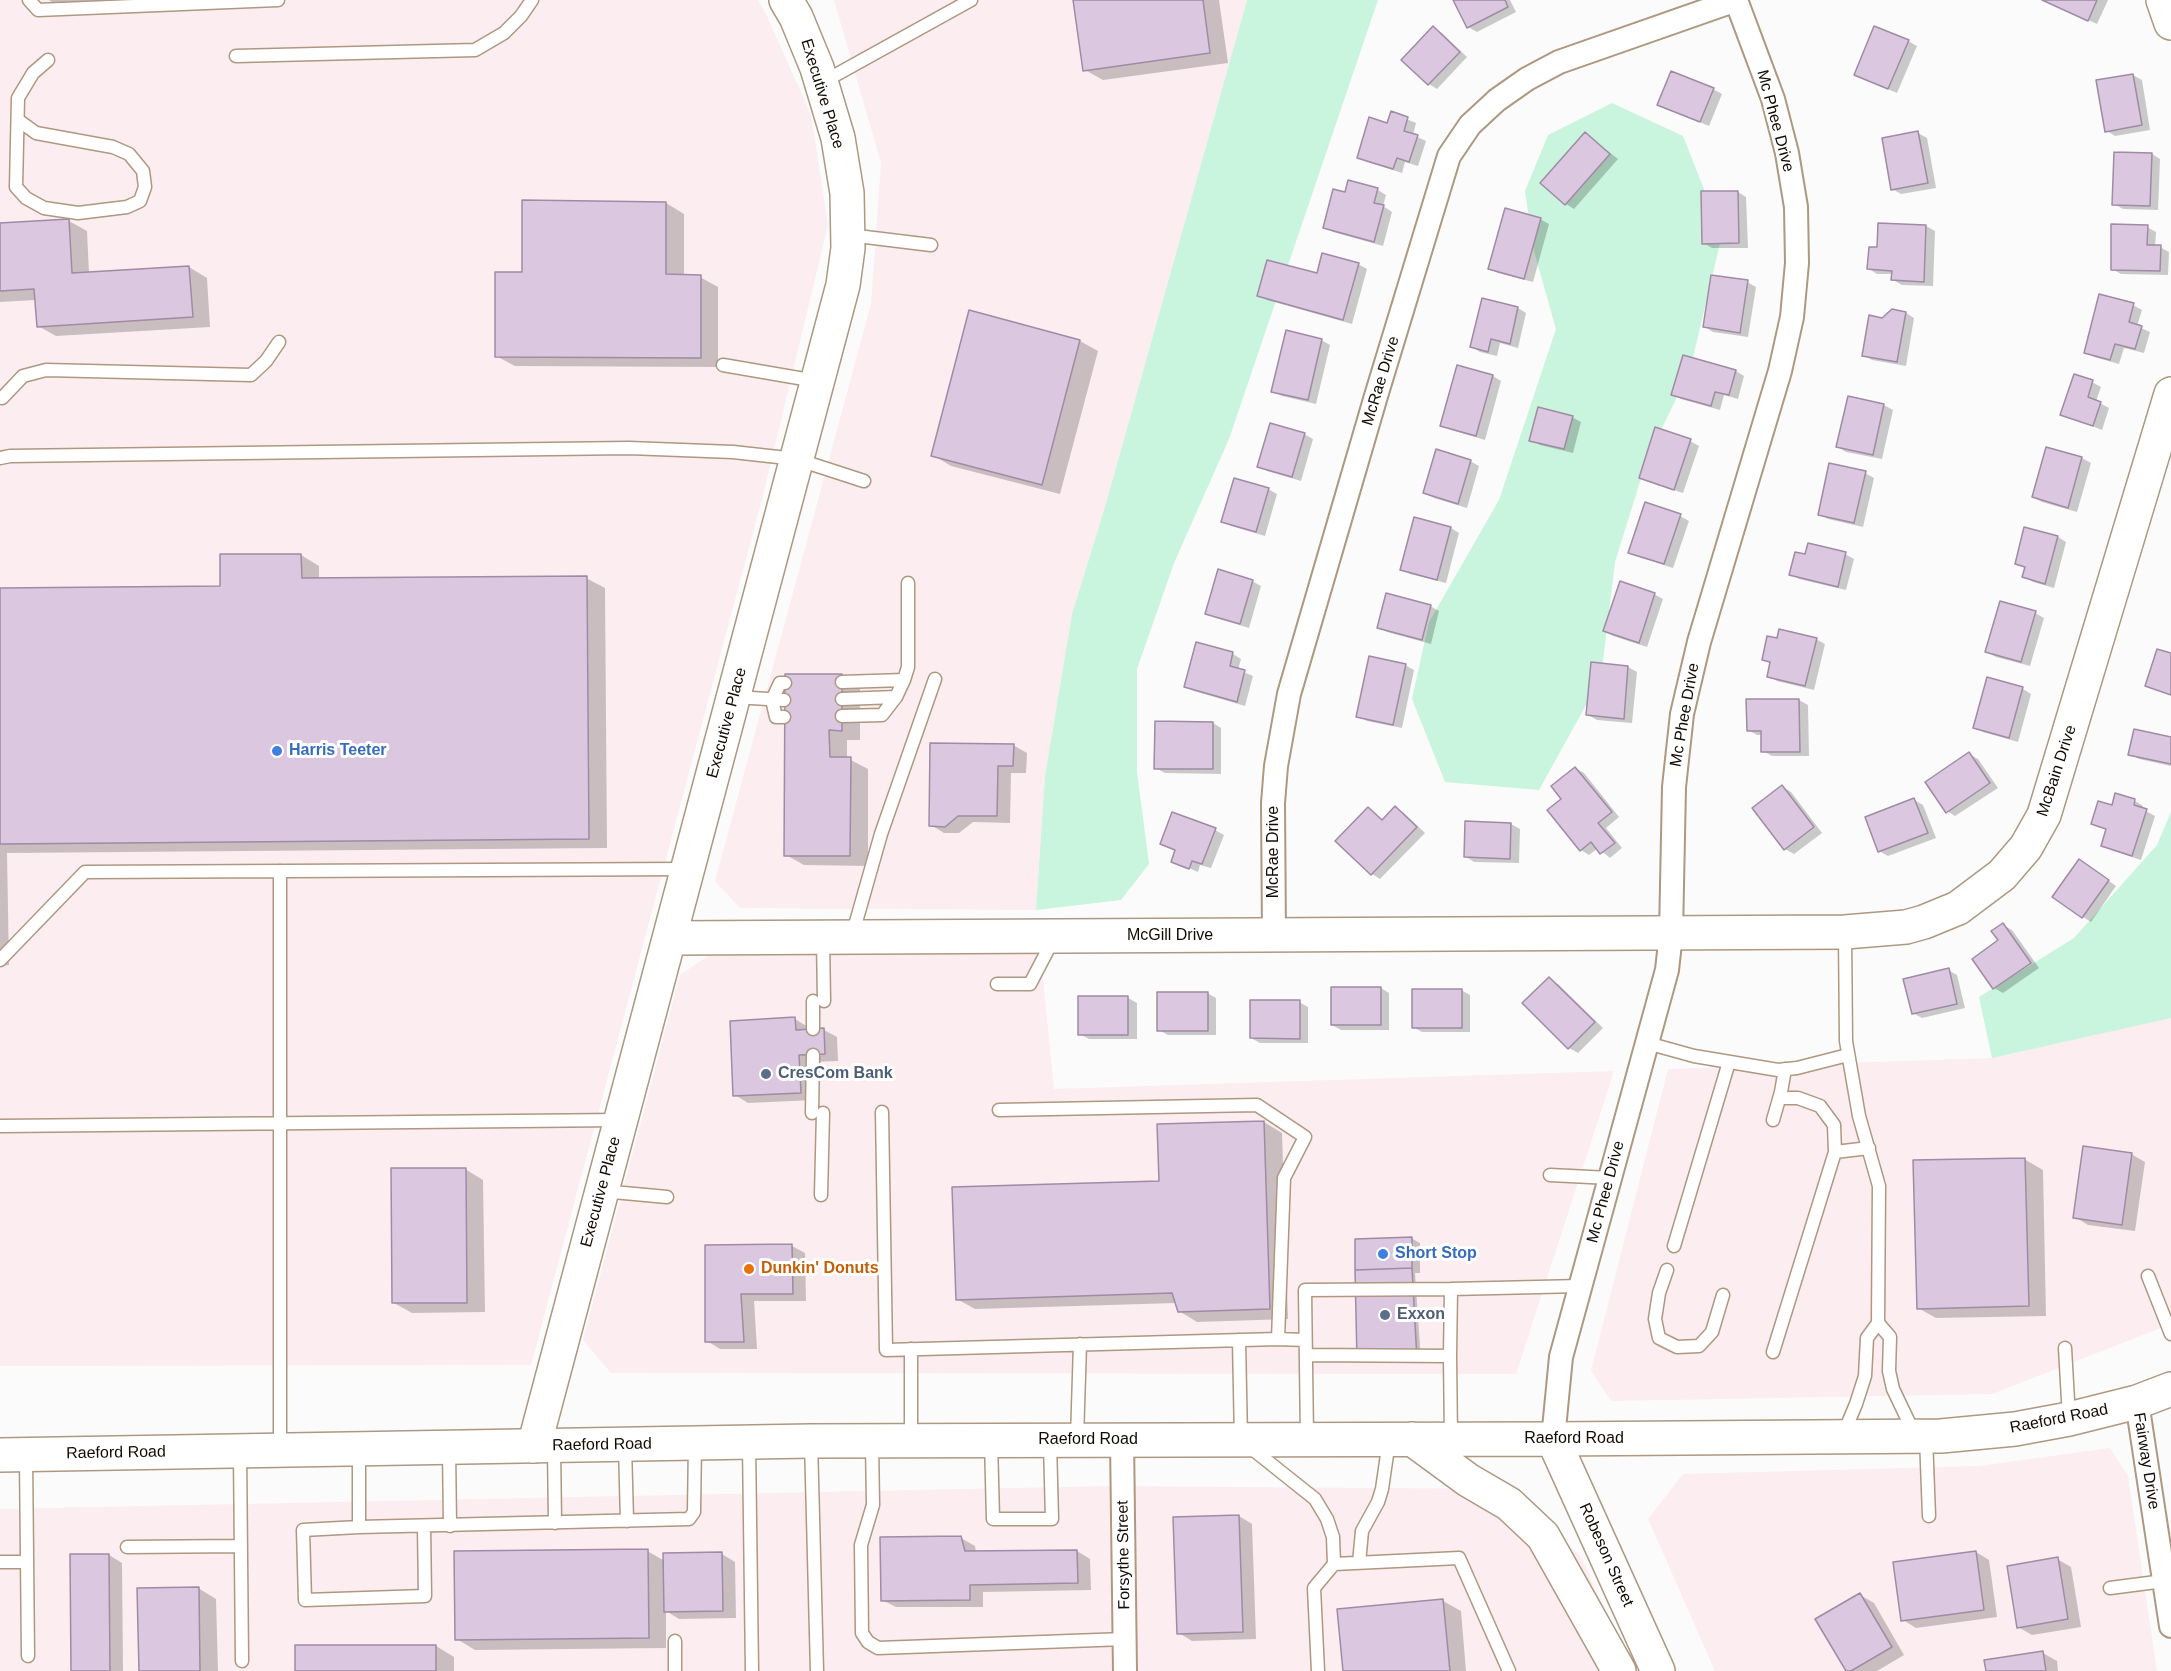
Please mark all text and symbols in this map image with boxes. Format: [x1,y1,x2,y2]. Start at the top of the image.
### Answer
street label: Executive Place [796,37,848,151]
street label: Mc Phee Drive [1752,68,1798,174]
street label: McRae Drive [1358,334,1404,428]
street label: Mc Phee Drive [1666,662,1704,768]
street label: Executive Place [703,666,751,780]
street label: McBain Drive [2033,723,2081,819]
place label: Harris Teeter [289,741,387,761]
marker: Harris Teeter [270,744,284,758]
street label: McRae Drive [1264,806,1284,898]
street label: McGill Drive [1127,926,1213,946]
place label: CresCom Bank [778,1064,893,1084]
marker: CresCom Bank [759,1067,773,1081]
street label: Executive Place [577,1135,625,1249]
street label: Mc Phee Drive [1583,1139,1629,1245]
place label: Short Stop [1395,1244,1477,1264]
marker: Short Stop [1376,1247,1390,1261]
place label: Dunkin' Donuts [761,1259,879,1279]
marker: Dunkin' Donuts [742,1262,756,1276]
place label: Exxon [1397,1305,1445,1325]
marker: Exxon [1378,1308,1392,1322]
street label: Raeford Road [2008,1400,2110,1438]
street label: Fairway Drive [2129,1411,2163,1511]
street label: Raeford Road [1524,1429,1624,1449]
street label: Raeford Road [1038,1430,1138,1450]
street label: Raeford Road [552,1435,652,1455]
street label: Raeford Road [66,1443,166,1463]
street label: Forsythe Street [1113,1500,1135,1610]
street label: Robeson Street [1575,1500,1637,1610]

